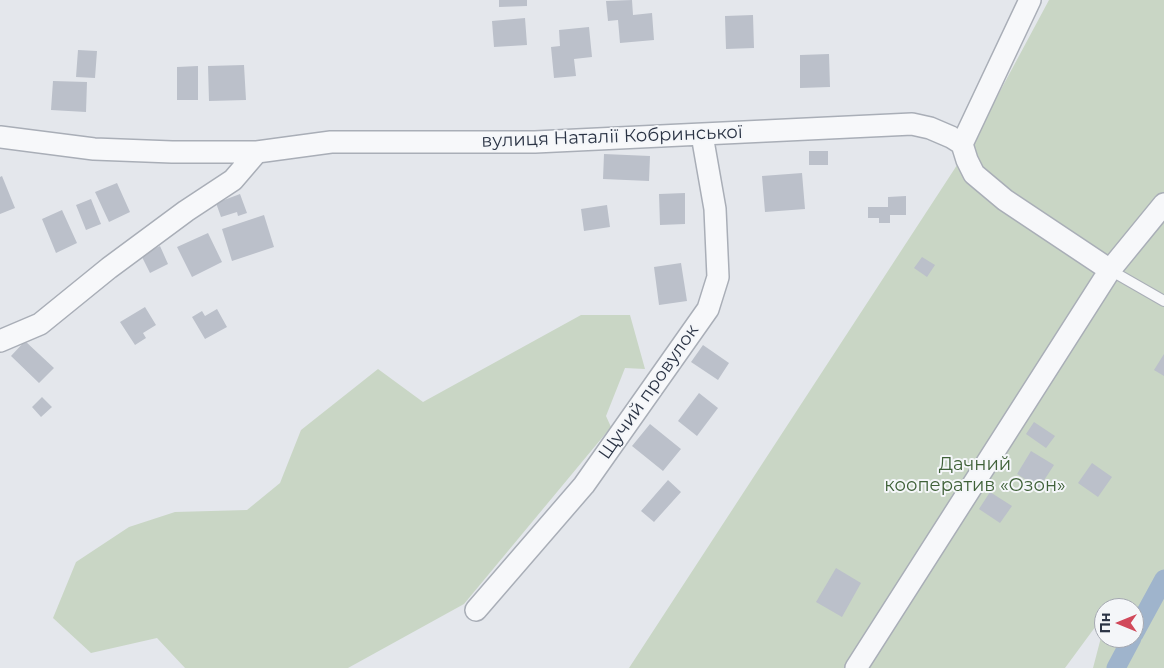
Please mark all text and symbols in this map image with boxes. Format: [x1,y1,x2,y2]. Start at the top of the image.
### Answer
street label: вулиця Наталії Кобринської [481,122,743,152]
street label: Щучий провулок [594,320,704,464]
park label: Дачний кооператив «Озон» [884,454,1066,496]
north arrow [1094,598,1144,648]
text: Пн [1096,612,1114,634]

